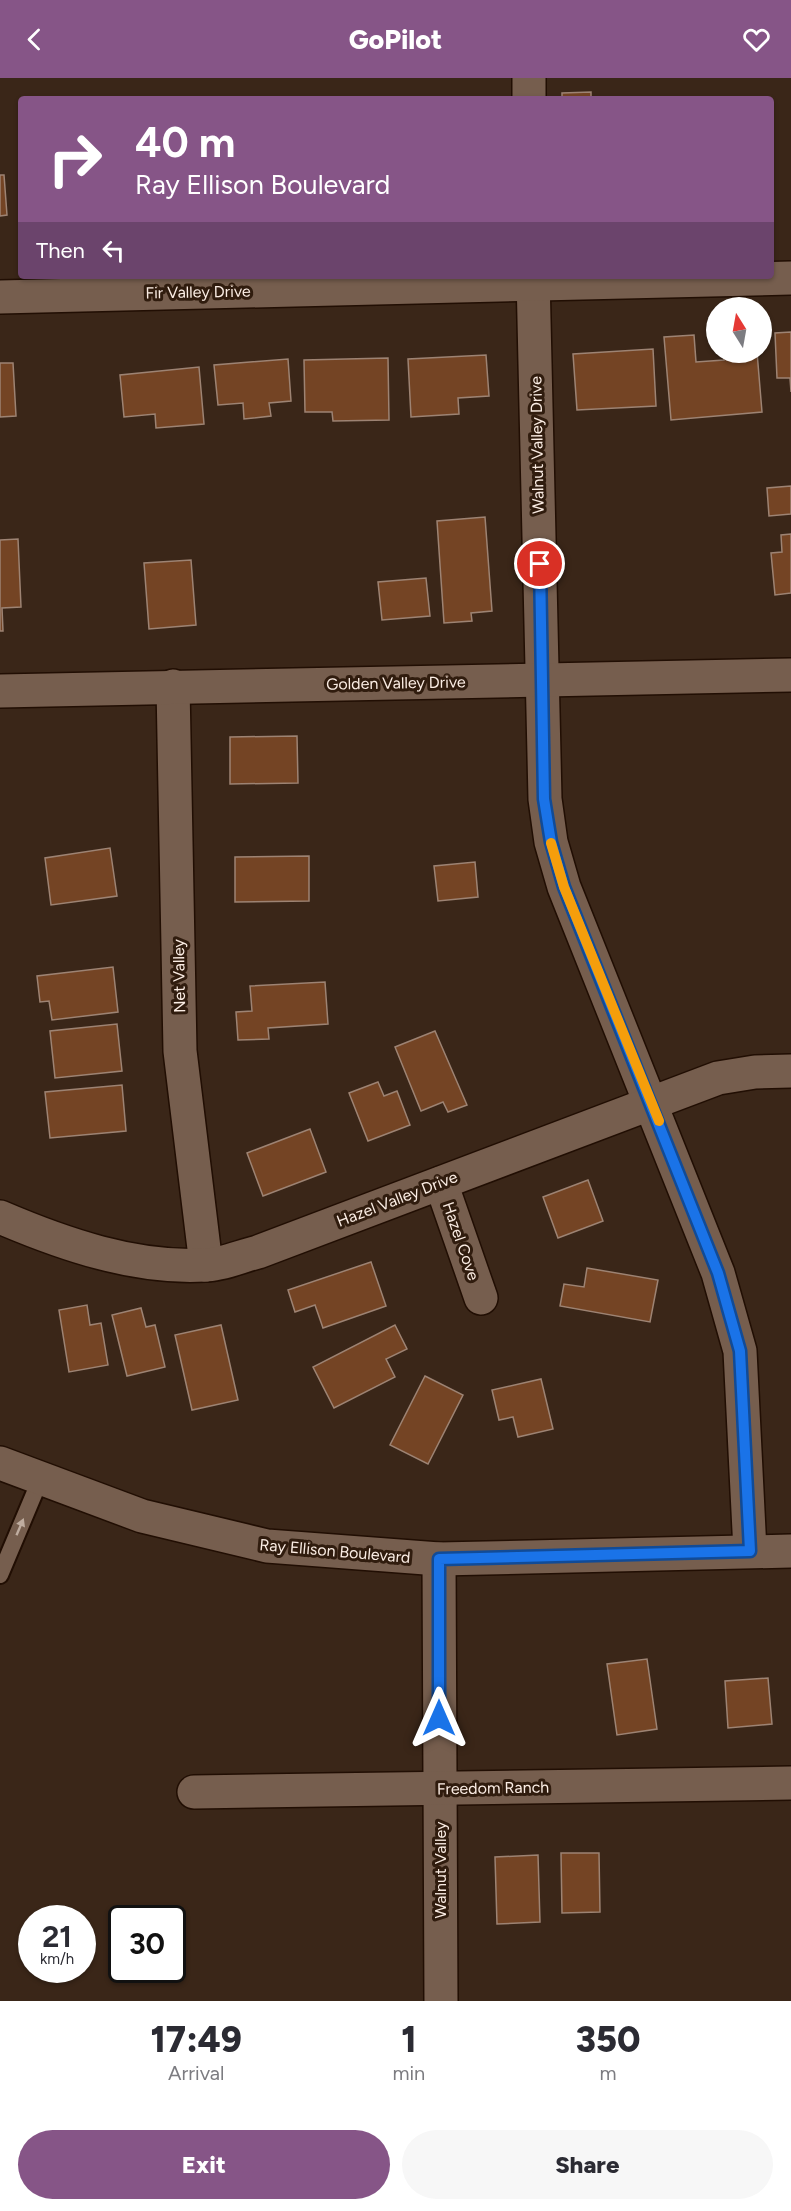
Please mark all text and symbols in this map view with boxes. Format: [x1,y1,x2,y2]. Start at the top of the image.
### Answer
icon: back [18,23,51,56]
text: GoPilot [349,23,442,56]
icon: heart [740,23,773,56]
text: 40 m [135,117,235,168]
icon: right [36,120,114,198]
text: Ray Ellison Boulevard [135,168,390,201]
icon: left [97,234,130,267]
text: Then [36,237,85,264]
street label: Fir Valley Drive [145,282,251,302]
north arrow [706,297,772,363]
map controls [706,297,772,363]
street label: Walnut Valley Drive [526,376,548,514]
pin [514,538,565,589]
icon: arrive [523,547,556,580]
street label: Golden Valley Drive [326,672,466,694]
street label: Net Valley [169,938,189,1013]
street label: Hazel Valley Drive [334,1167,460,1231]
street label: Hazel Cove [439,1199,483,1283]
one-way arrow [15,1518,25,1536]
street label: Ray Ellison Boulevard [259,1535,411,1567]
position arrow [407,1686,471,1750]
street label: Freedom Ranch [437,1778,549,1798]
street label: Walnut Valley [431,1821,450,1918]
speed limit sign: 30 [108,1905,186,1983]
text: 21 [42,1918,72,1955]
text: km/h [40,1950,74,1968]
text: 17:49 [151,2018,242,2061]
text: 1 [401,2018,417,2061]
text: 350 [576,2018,640,2061]
text: Arrival [168,2061,224,2085]
text: min [392,2061,425,2085]
text: m [600,2061,617,2085]
button: Exit [18,2130,390,2199]
button: Share [402,2130,773,2199]

